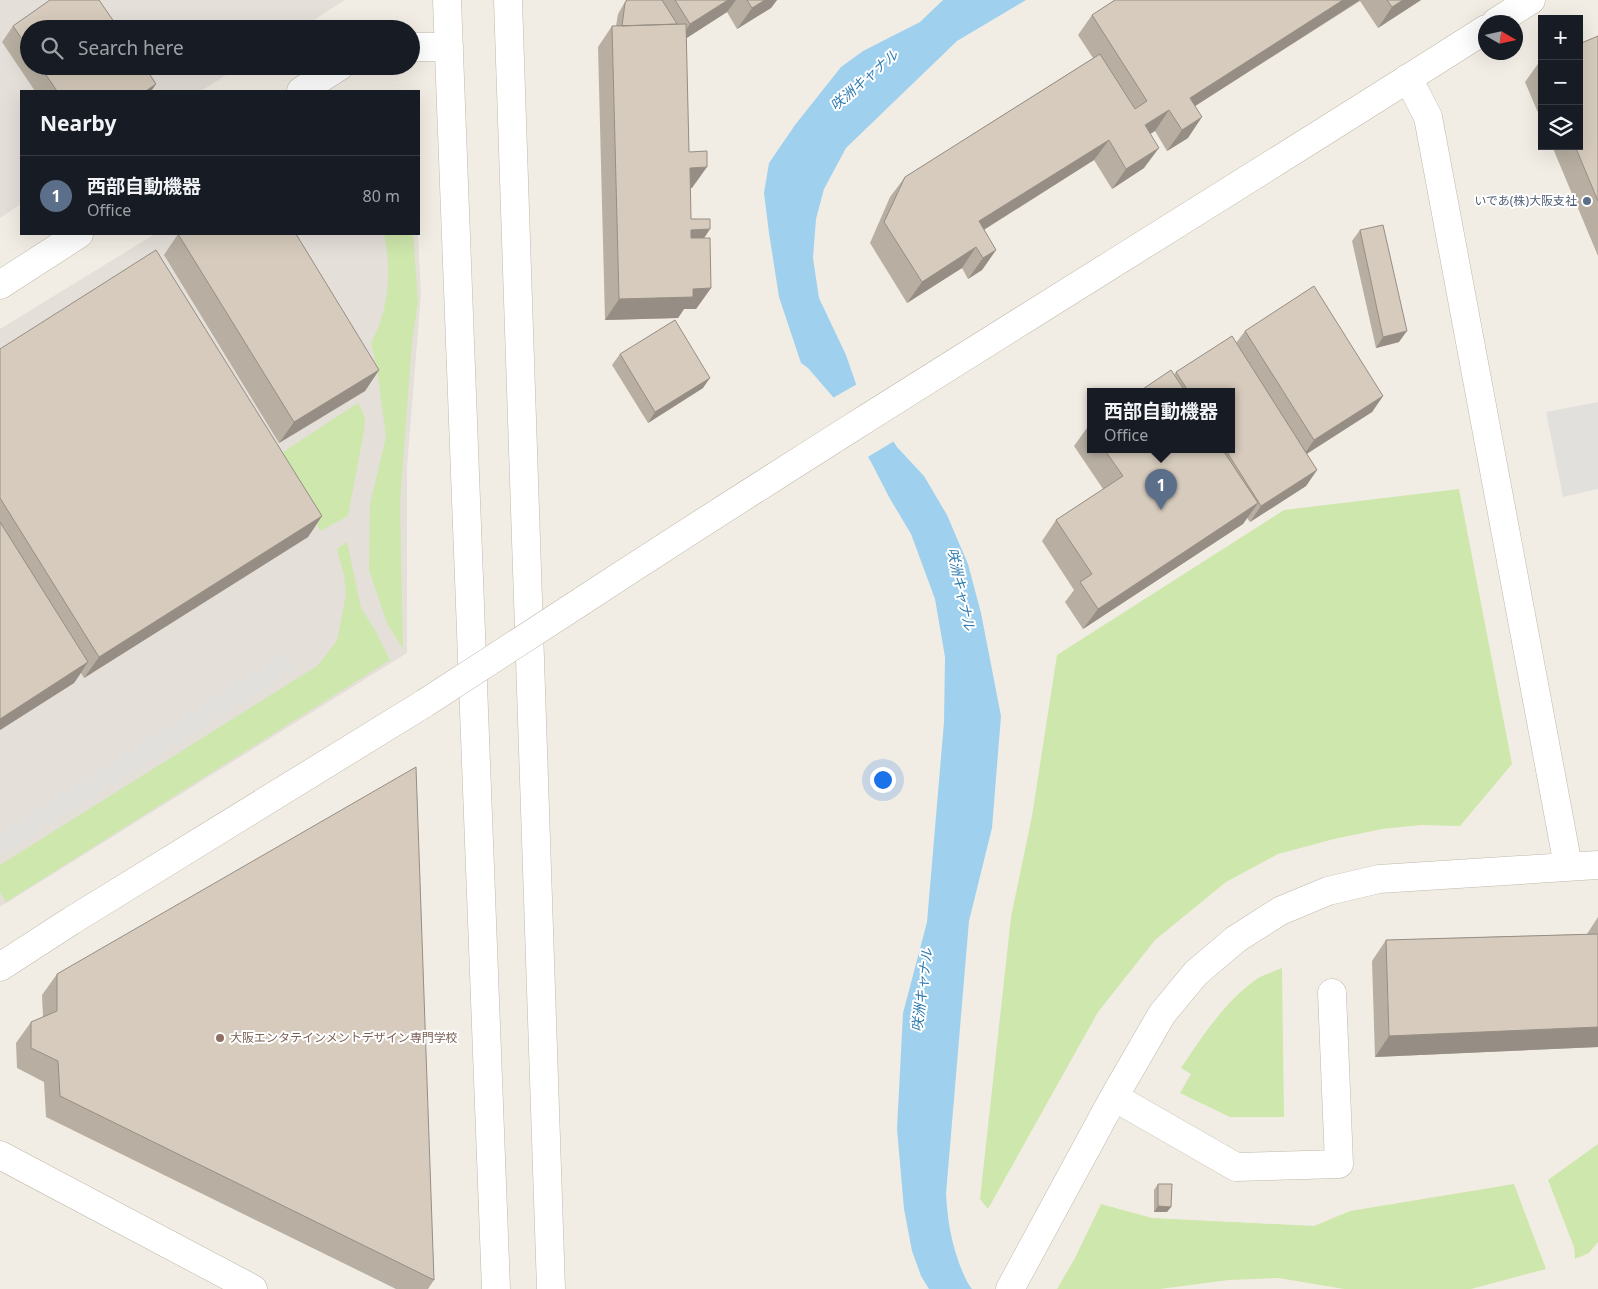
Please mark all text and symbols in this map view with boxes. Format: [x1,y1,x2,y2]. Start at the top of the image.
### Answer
north arrow [1478,15,1523,60]
map controls [1538,15,1583,150]
button: + [1538,15,1583,60]
search box [20,20,420,75]
icon: search [38,34,66,62]
text: Search here [78,35,184,61]
water label: 咲洲キャナル [826,44,902,114]
button: − [1538,60,1583,105]
button: layers [1538,105,1583,150]
text: Nearby [40,109,116,137]
text: 西部自動機器 [87,173,201,199]
text: 1 [51,185,61,207]
text: 80 m [363,185,400,207]
place label: いであ(株)大阪支社 [1474,192,1577,209]
marker: いであ(株)大阪支社 [1581,195,1593,207]
text: Office [87,199,131,221]
popup [1087,388,1235,453]
text: 西部自動機器 [1104,398,1218,424]
text: Office [1104,424,1148,446]
pin: 1 [1145,469,1177,510]
water label: 咲洲キャナル [943,546,980,633]
your location [870,767,896,793]
water label: 咲洲キャナル [907,946,936,1033]
place label: 大阪エンタテインメントデザイン専門学校 [230,1029,458,1046]
marker: 大阪エンタテインメントデザイン専門学校 [214,1032,226,1044]

